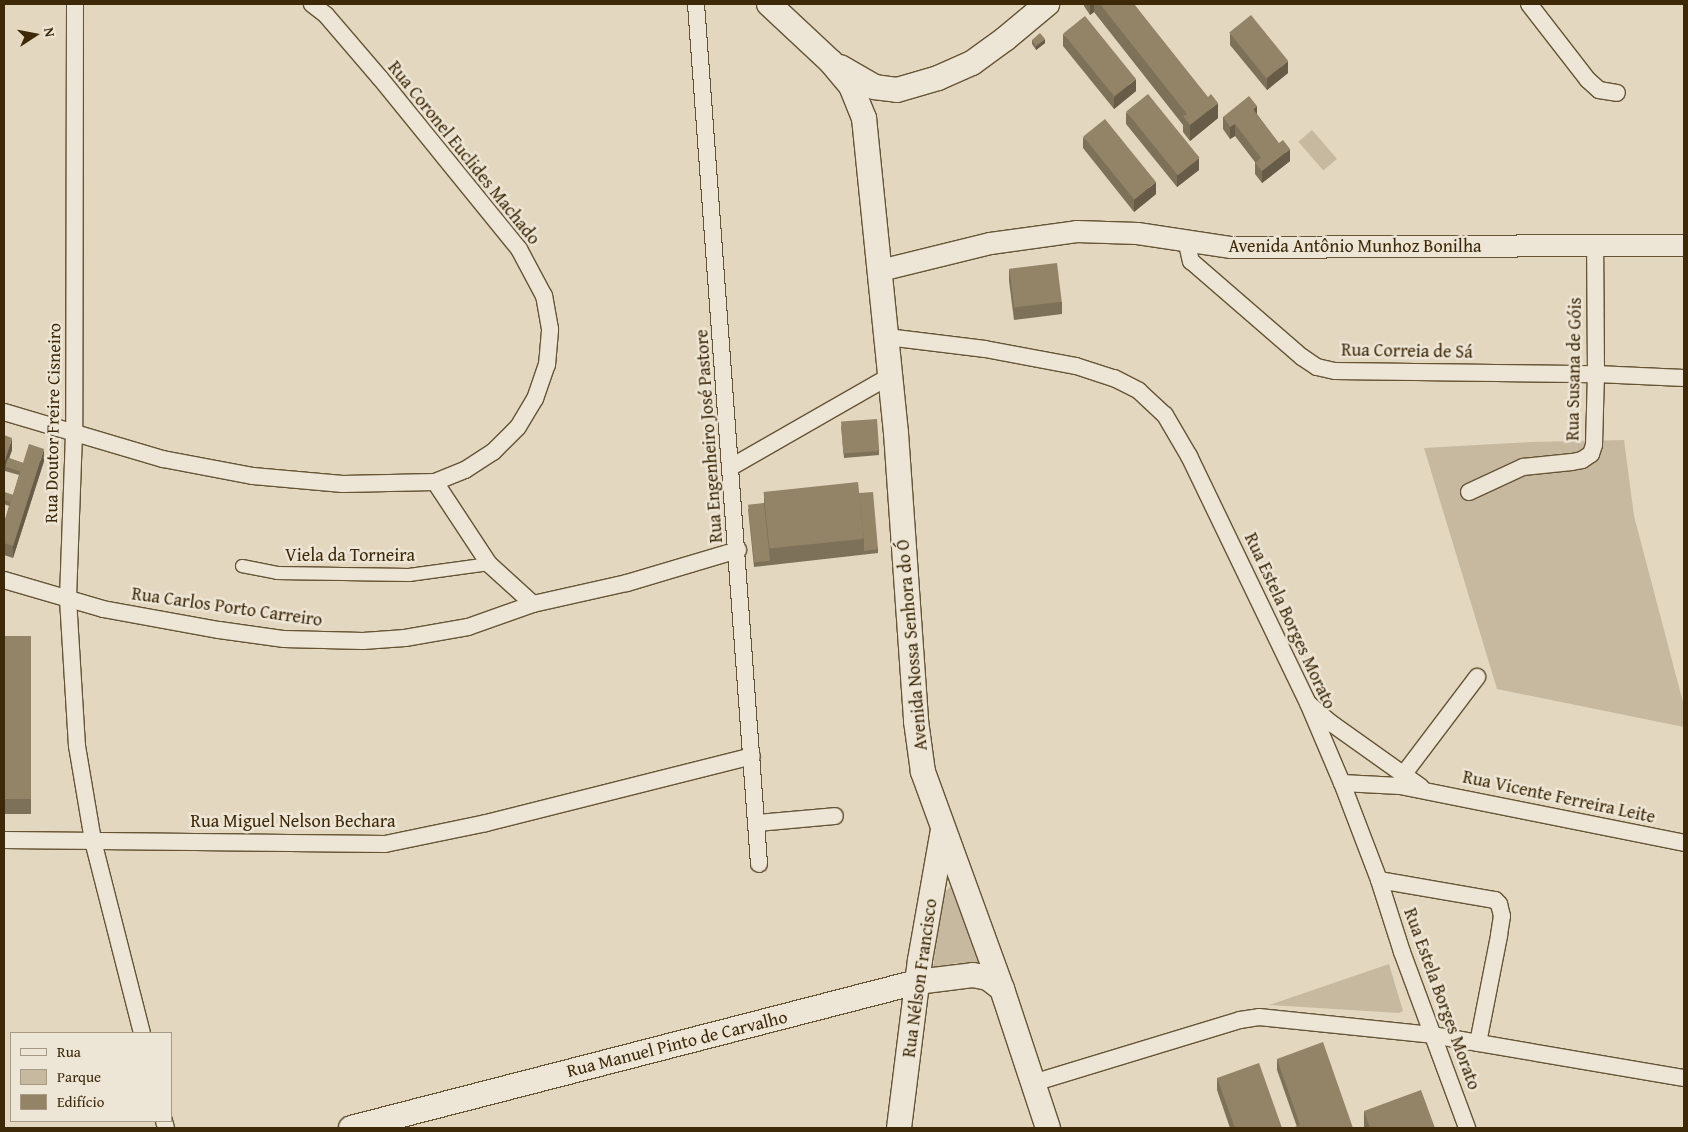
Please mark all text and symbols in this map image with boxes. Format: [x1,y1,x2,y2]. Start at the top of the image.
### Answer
north arrow [10,10,60,60]
text: N [39,26,60,39]
street label: Rua Coronel Euclides Machado [383,57,545,249]
street label: Avenida Antônio Munhoz Bonilha [1228,235,1482,257]
street label: Rua Susana de Góis [1562,297,1586,441]
street label: Rua Doutor Freire Cisneiro [40,323,66,523]
street label: Rua Engenheiro José Pastore [691,328,727,544]
street label: Rua Correia de Sá [1341,339,1473,363]
street label: Rua Estela Borges Morato [1240,530,1340,712]
street label: Avenida Nossa Senhora do Ó [892,538,932,752]
street label: Viela da Torneira [285,544,415,566]
street label: Rua Carlos Porto Carreiro [130,583,324,631]
street label: Rua Vicente Ferreira Leite [1461,766,1657,828]
street label: Rua Miguel Nelson Bechara [191,810,395,832]
street label: Rua Nélson Francisco [898,897,942,1059]
street label: Rua Estela Borges Morato [1399,905,1485,1093]
street label: Rua Manuel Pinto de Carvalho [564,1006,790,1082]
legend [10,1032,172,1122]
text: Rua [57,1041,81,1062]
text: Parque [57,1066,101,1087]
text: Edifício [57,1091,104,1112]

